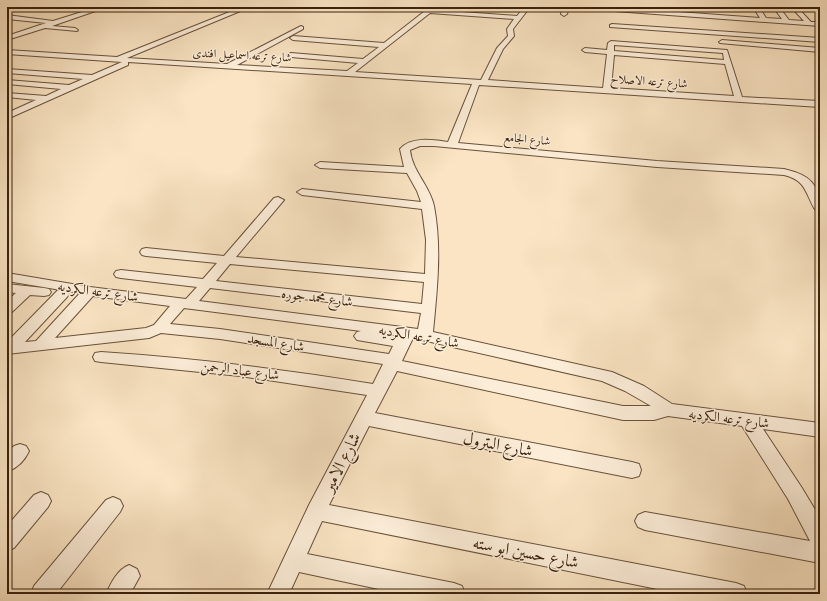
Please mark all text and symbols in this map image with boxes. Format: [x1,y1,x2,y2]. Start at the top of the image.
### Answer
street label: شارع ترعه اسماعيل افندى [192,43,292,69]
street label: شارع ترعه الاصلاح [610,69,688,95]
street label: شارع الجامع [503,128,551,152]
street label: شارع ترعه الكرديه [56,275,140,309]
street label: شارع محمد جوره [280,283,354,313]
street label: شارع ترعه الكرديه [377,319,461,355]
street label: شارع المسجد [246,328,306,358]
street label: شارع عباد الرحمن [199,355,280,387]
street label: شارع ترعه الكرديه [687,403,771,435]
street label: شارع البترول [461,425,535,464]
street label: شارع الامير [314,428,368,499]
street label: شارع حسين ابو سته [471,529,581,576]

